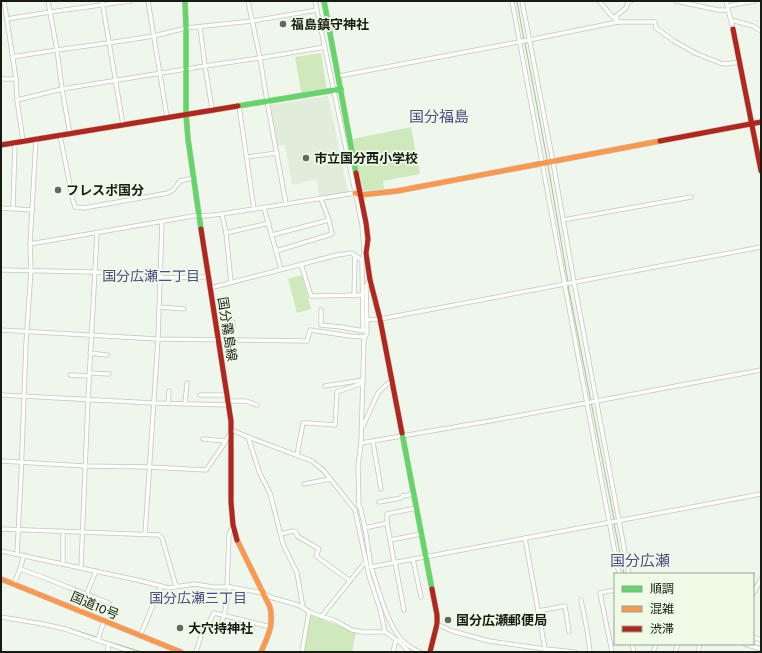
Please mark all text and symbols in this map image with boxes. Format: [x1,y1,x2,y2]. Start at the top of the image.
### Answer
place label: 福島鎮守神社 [291,17,369,32]
marker: 福島鎮守神社 [278,19,288,29]
district label: 国分福島 [409,108,469,126]
place label: 市立国分西小学校 [314,151,418,166]
marker: 市立国分西小学校 [301,153,311,163]
place label: フレスポ国分 [66,183,144,198]
marker: フレスポ国分 [53,185,63,195]
district label: 国分広瀬二丁目 [102,268,200,285]
street label: 国分霧島線 [215,296,240,362]
district label: 国分広瀬 [610,552,670,570]
legend [614,573,754,645]
text: 順調 [650,582,674,596]
street label: 国道10号 [68,589,121,622]
district label: 国分広瀬三丁目 [149,590,247,607]
text: 混雑 [650,602,674,616]
place label: 国分広瀬郵便局 [456,613,547,628]
marker: 国分広瀬郵便局 [443,615,453,625]
place label: 大穴持神社 [188,621,253,636]
text: 渋滞 [650,622,674,636]
marker: 大穴持神社 [175,623,185,633]

